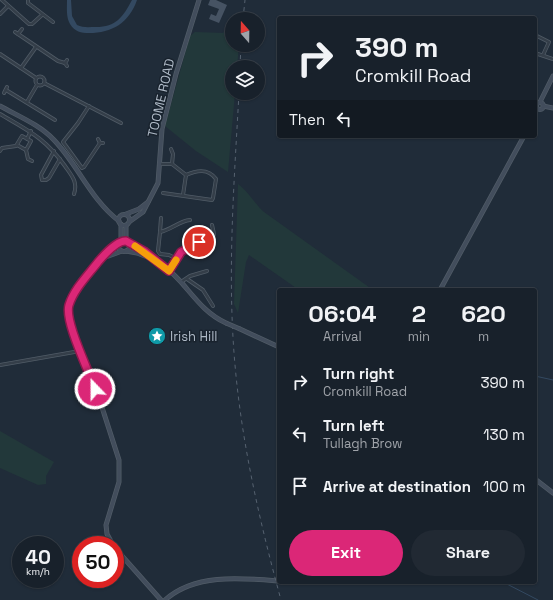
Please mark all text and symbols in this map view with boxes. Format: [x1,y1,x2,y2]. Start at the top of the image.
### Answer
north arrow [225,12,265,52]
map controls [225,12,265,100]
text: 390 m [355,29,439,65]
icon: right [289,32,341,84]
street label: TOOME ROAD [144,57,178,139]
button: layers [225,60,265,100]
text: Cromkill Road [355,64,471,87]
icon: left [333,108,355,130]
text: Then [289,110,325,129]
pin [182,225,216,259]
icon: arrive [188,231,210,253]
text: 06:04 [308,298,377,329]
text: 2 [412,298,426,329]
text: 620 [461,298,506,329]
place icon: Irish Hill [147,326,167,346]
place label: Irish Hill [170,328,218,345]
text: Arrival [323,328,362,345]
text: min [408,328,430,345]
text: m [478,328,489,345]
text: Turn right [323,364,394,383]
position arrow [74,368,116,410]
icon: right [289,371,311,393]
text: 390 m [480,373,525,392]
text: Cromkill Road [323,383,407,400]
text: Turn left [323,416,385,435]
icon: left [289,423,311,445]
text: 130 m [483,425,525,444]
text: Tullagh Brow [323,435,403,452]
icon: arrive [289,475,311,497]
text: Arrive at destination [323,477,471,496]
text: 100 m [483,477,525,496]
button: Exit [289,530,403,576]
button: Share [411,530,525,576]
speed limit sign: 50 [72,536,124,588]
text: 40 [25,544,51,570]
text: km/h [26,565,50,578]

